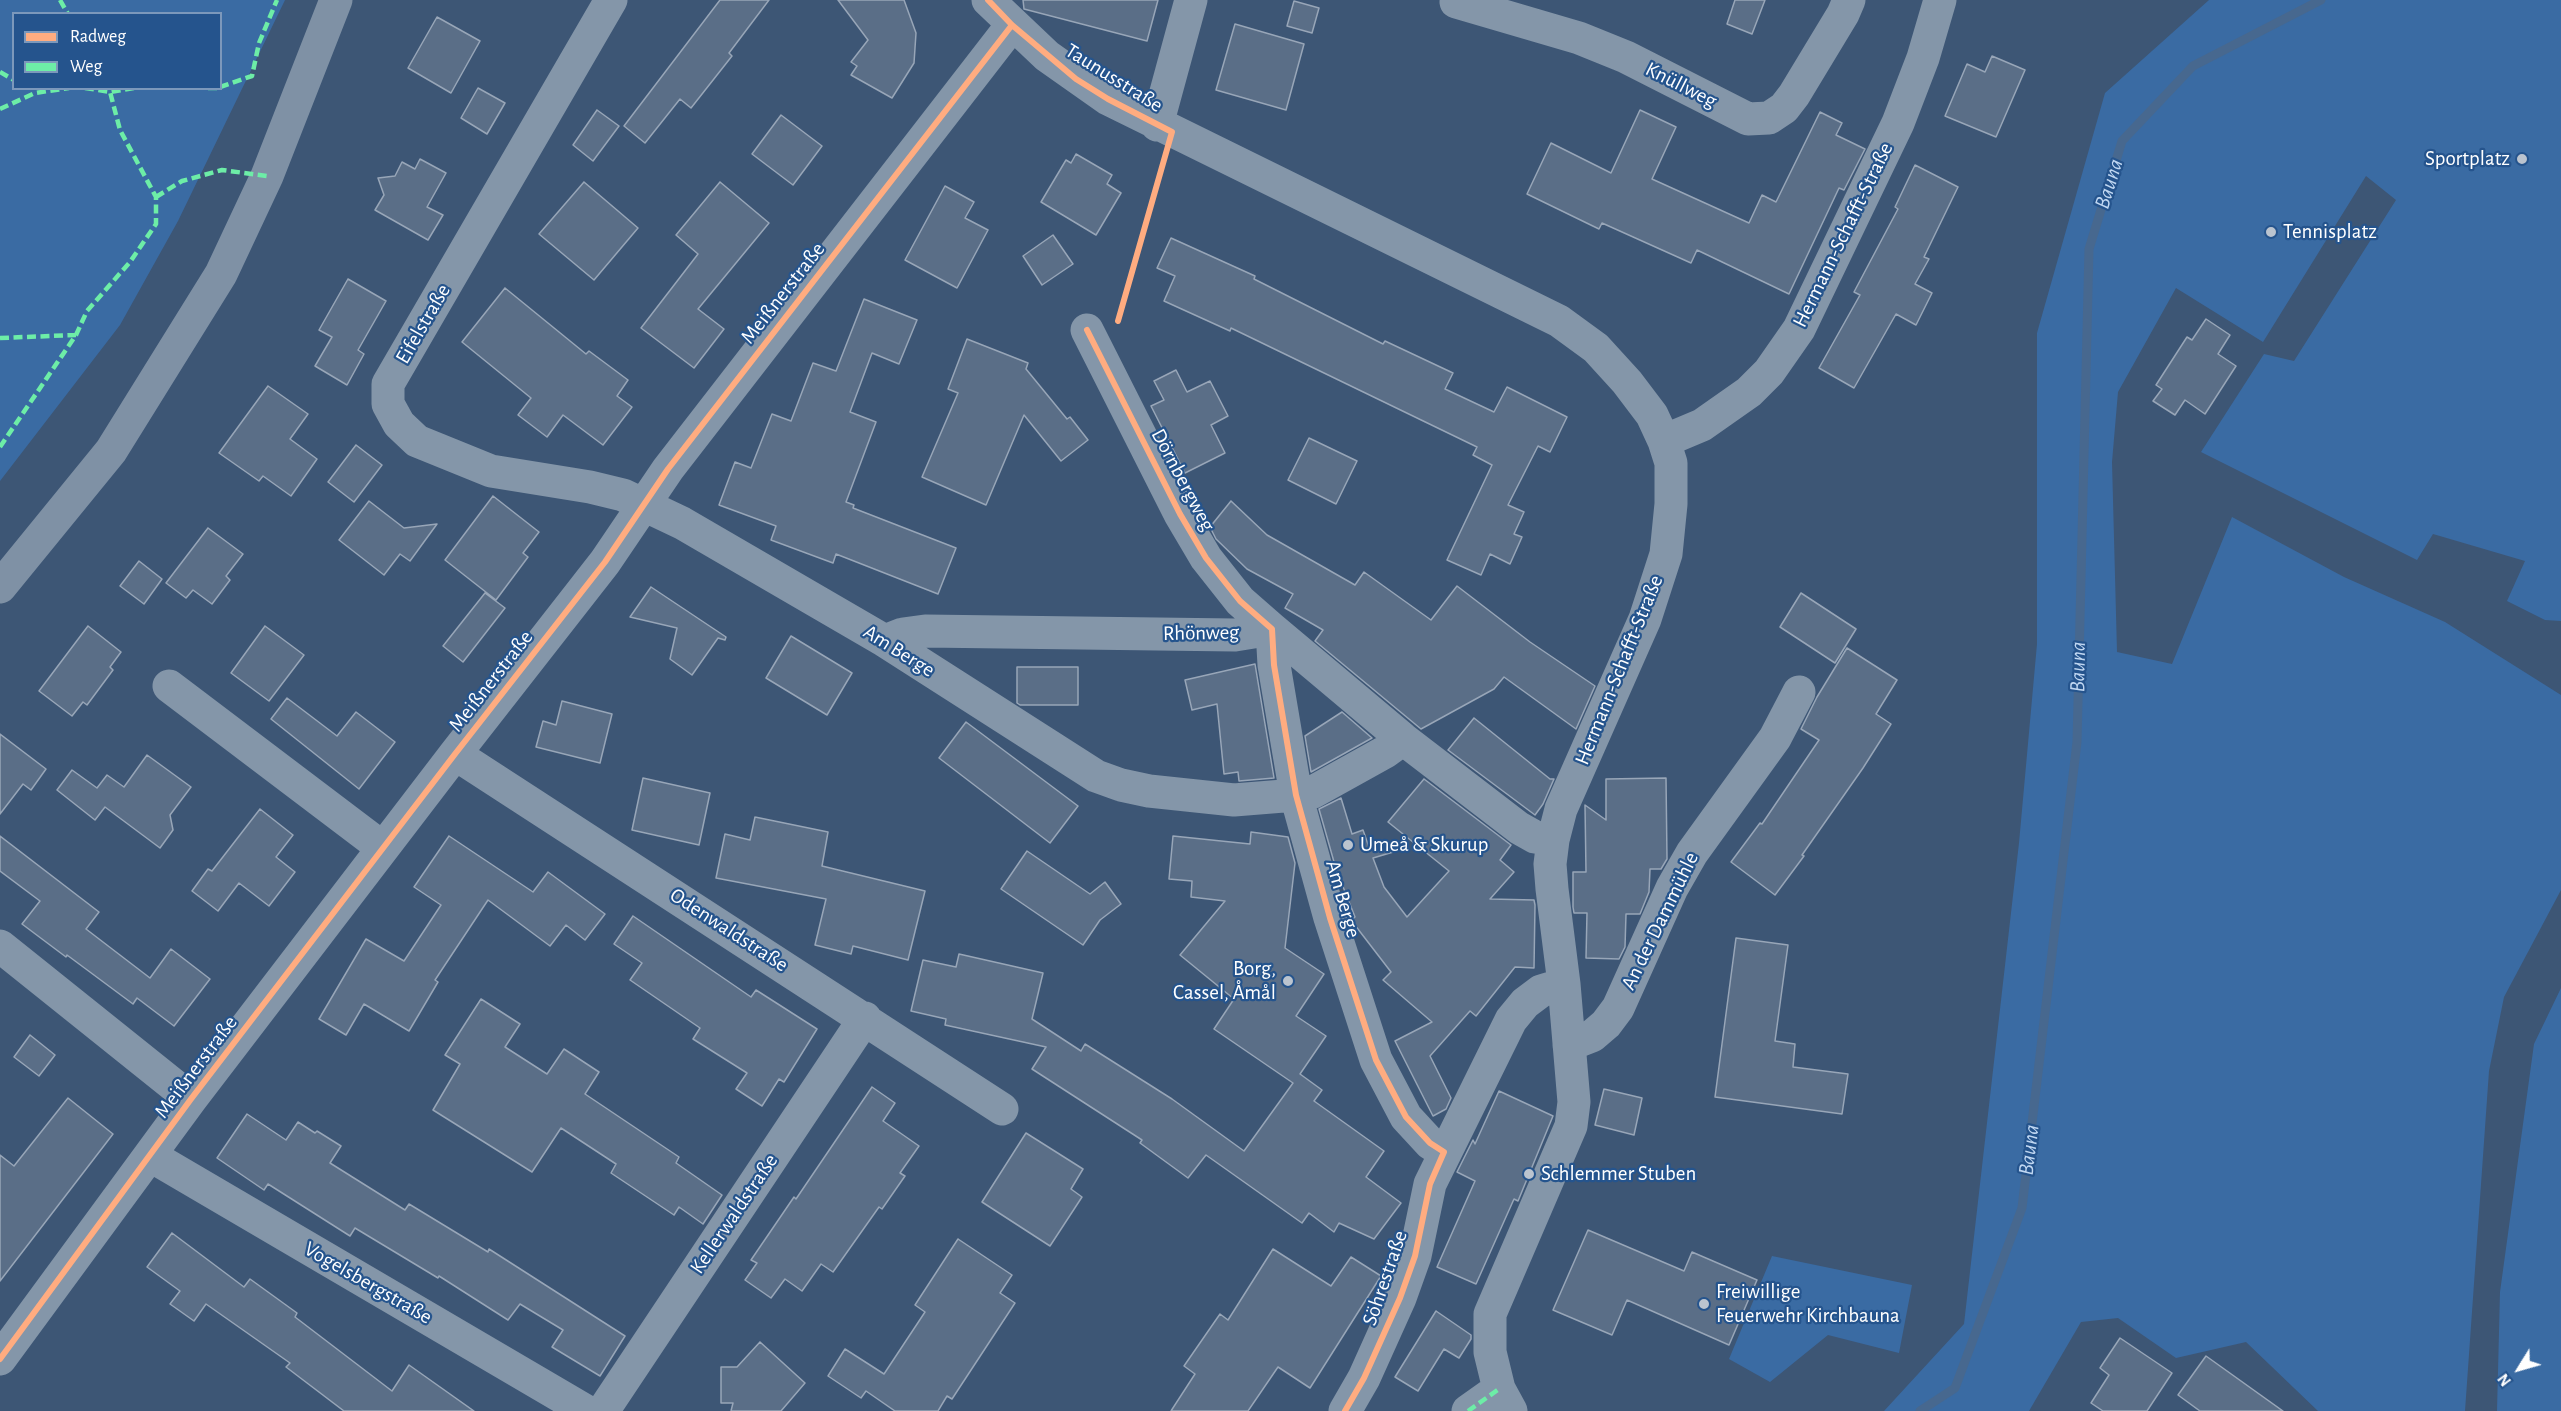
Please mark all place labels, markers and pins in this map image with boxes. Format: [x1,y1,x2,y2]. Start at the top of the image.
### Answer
place label: Sportplatz [2425,146,2510,172]
marker: Sportplatz [2515,152,2529,166]
place label: Tennisplatz [2283,219,2377,245]
marker: Tennisplatz [2264,225,2278,239]
place label: Umeå & Skurup [1360,832,1488,858]
marker: Umeå & Skurup [1341,838,1355,852]
place label: Borg, Cassel, Åmål [1173,956,1276,1006]
marker: Borg, Cassel, Åmål [1281,974,1295,988]
place label: Schlemmer Stuben [1541,1161,1696,1187]
marker: Schlemmer Stuben [1522,1167,1536,1181]
place label: Freiwillige Feuerwehr Kirchbauna [1716,1279,1900,1329]
marker: Freiwillige Feuerwehr Kirchbauna [1697,1297,1711,1311]

